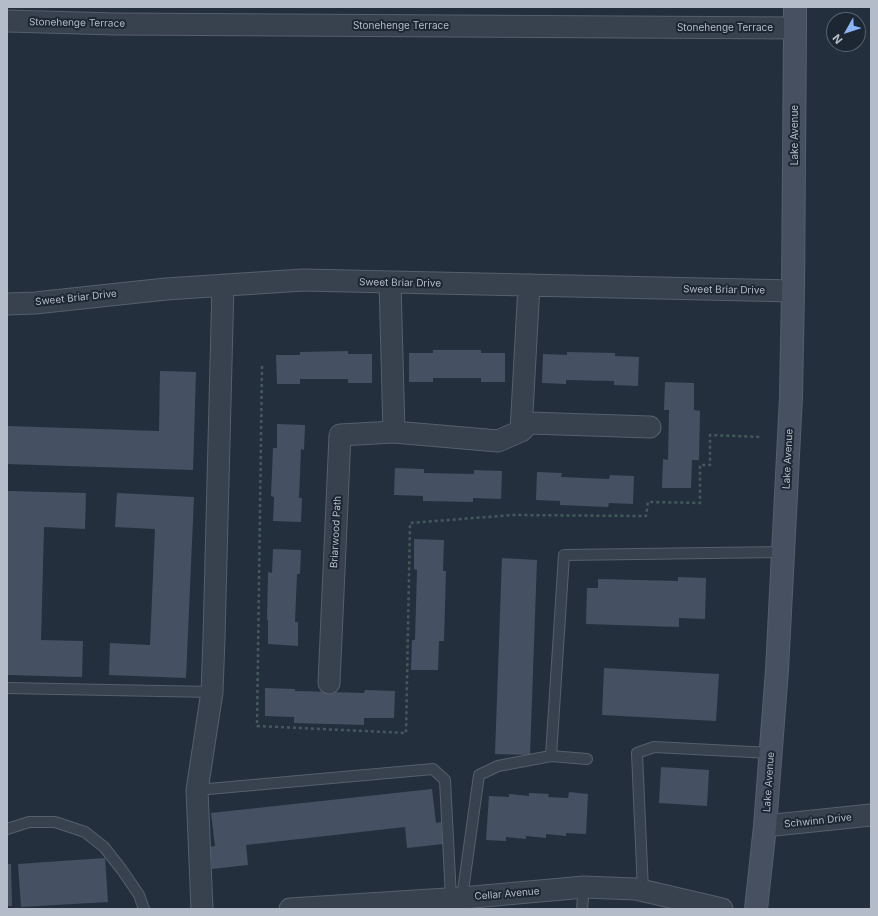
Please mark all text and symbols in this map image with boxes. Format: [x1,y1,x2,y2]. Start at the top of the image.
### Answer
north arrow [826,12,866,52]
street label: Stonehenge Terrace [29,16,125,30]
street label: Stonehenge Terrace [353,20,449,32]
street label: Stonehenge Terrace [677,22,773,34]
text: N [829,31,846,47]
street label: Lake Avenue [789,105,801,165]
street label: Sweet Briar Drive [359,276,441,290]
street label: Sweet Briar Drive [683,283,765,297]
street label: Sweet Briar Drive [35,288,117,308]
street label: Lake Avenue [780,429,796,489]
street label: Briarwood Path [328,496,344,568]
street label: Lake Avenue [761,752,777,812]
street label: Schwinn Drive [784,811,852,831]
street label: Cellar Avenue [474,885,540,903]

